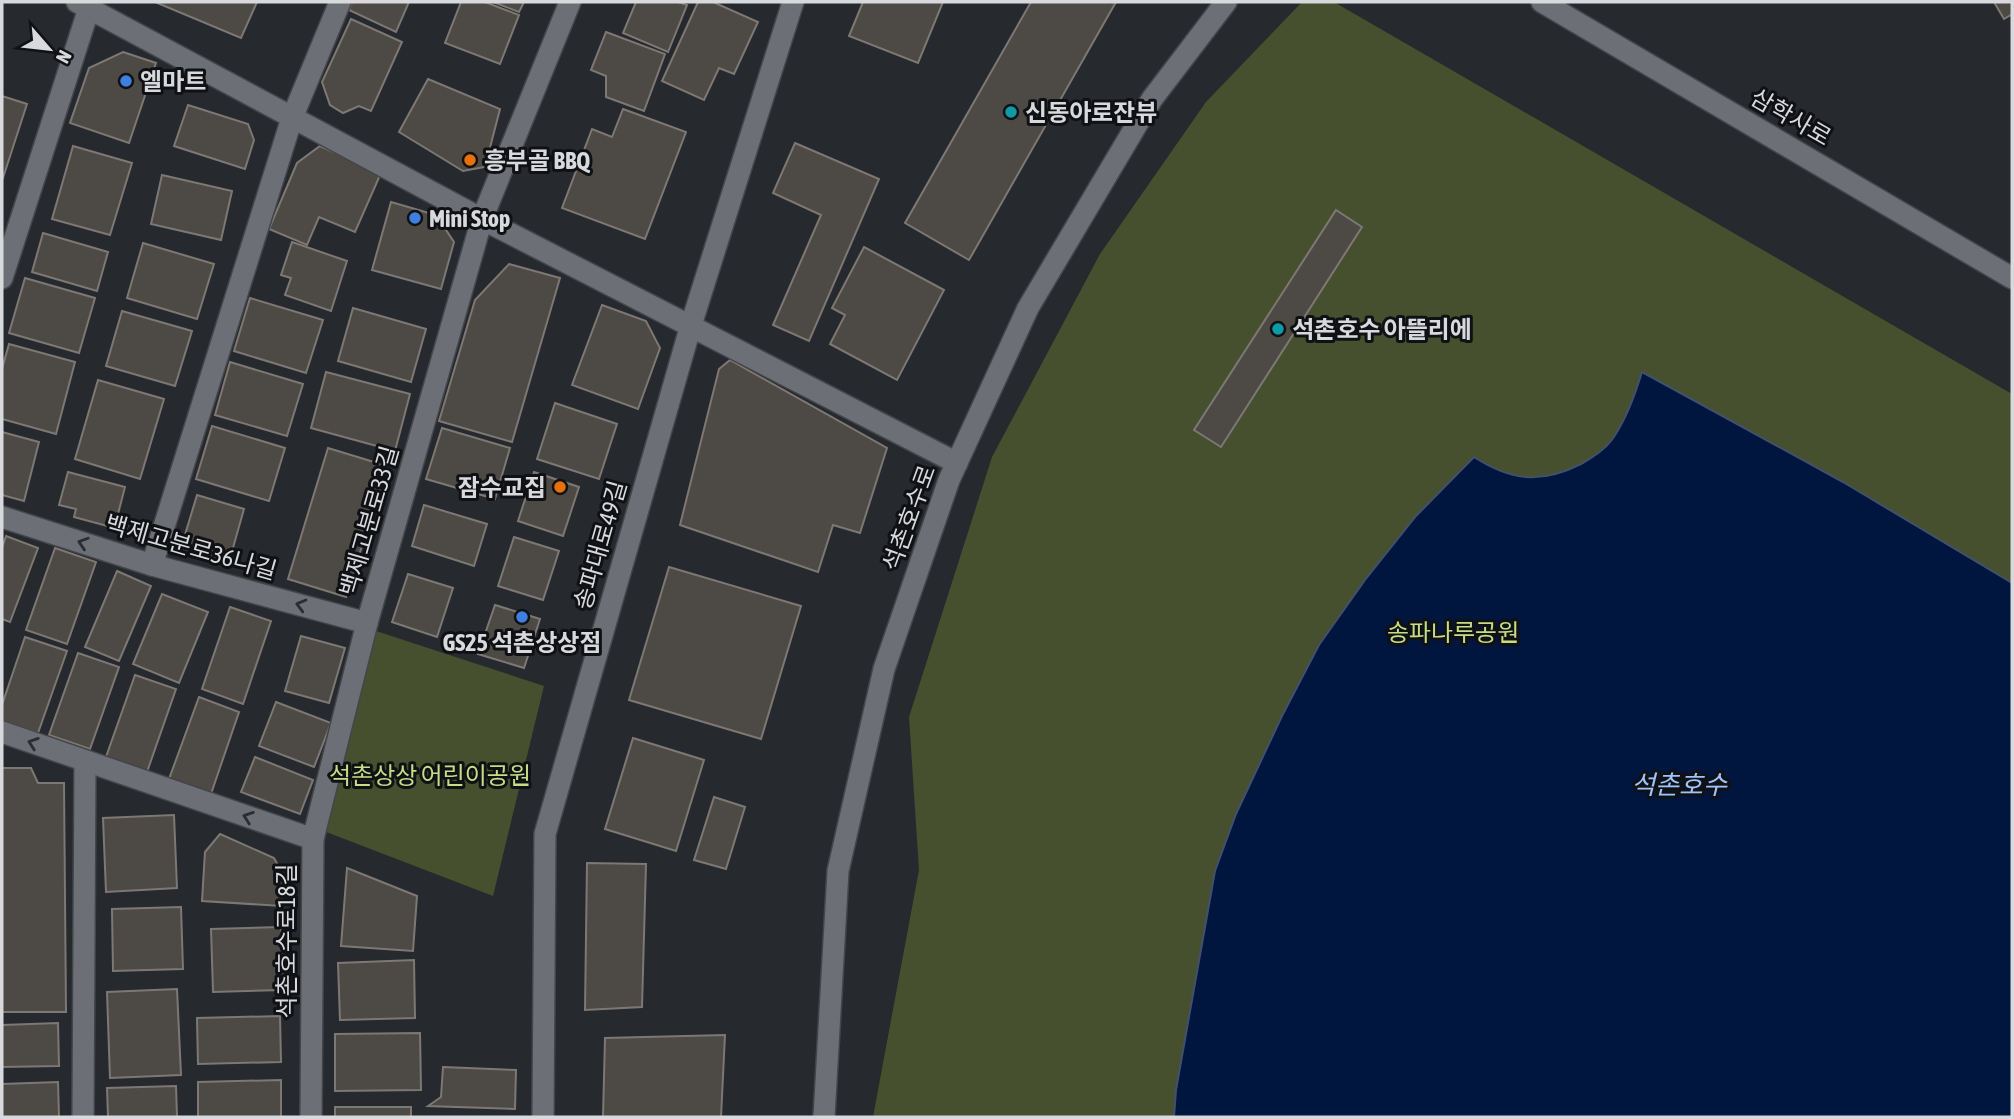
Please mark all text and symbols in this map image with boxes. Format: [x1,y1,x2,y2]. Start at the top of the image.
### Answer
north arrow [14,14,84,84]
text: N [52,47,76,67]
place label: 엘마트 [140,68,206,95]
marker: 엘마트 [118,73,134,89]
street label: 삼학사로 [1746,83,1836,151]
place label: 신동아로잔뷰 [1025,99,1157,126]
marker: 신동아로잔뷰 [1003,104,1019,120]
place label: 흥부골 BBQ [484,147,590,174]
marker: 흥부골 BBQ [462,152,478,168]
place label: Mini Stop [429,205,510,232]
marker: Mini Stop [407,210,423,226]
place label: 석촌호수 아뜰리에 [1292,316,1472,343]
marker: 석촌호수 아뜰리에 [1270,321,1286,337]
street label: 백제고분로33길 [335,443,403,599]
street label: 석촌호수로 [877,462,941,574]
place label: 잠수교집 [458,474,546,501]
street label: 송파대로49길 [569,477,631,613]
marker: 잠수교집 [552,479,568,495]
street label: 백제고분로36나길 [102,510,280,584]
one-way arrow [77,537,89,551]
one-way arrow [296,599,308,614]
marker: GS25 석촌상상점 [514,609,530,625]
park label: 송파나루공원 [1387,619,1519,646]
place label: GS25 석촌상상점 [442,629,602,656]
one-way arrow [27,737,39,751]
park label: 석촌상상 어린이공원 [329,762,531,789]
water label: 석촌호수 [1631,770,1728,800]
one-way arrow [242,811,255,825]
street label: 석촌호수로18길 [273,863,300,1019]

